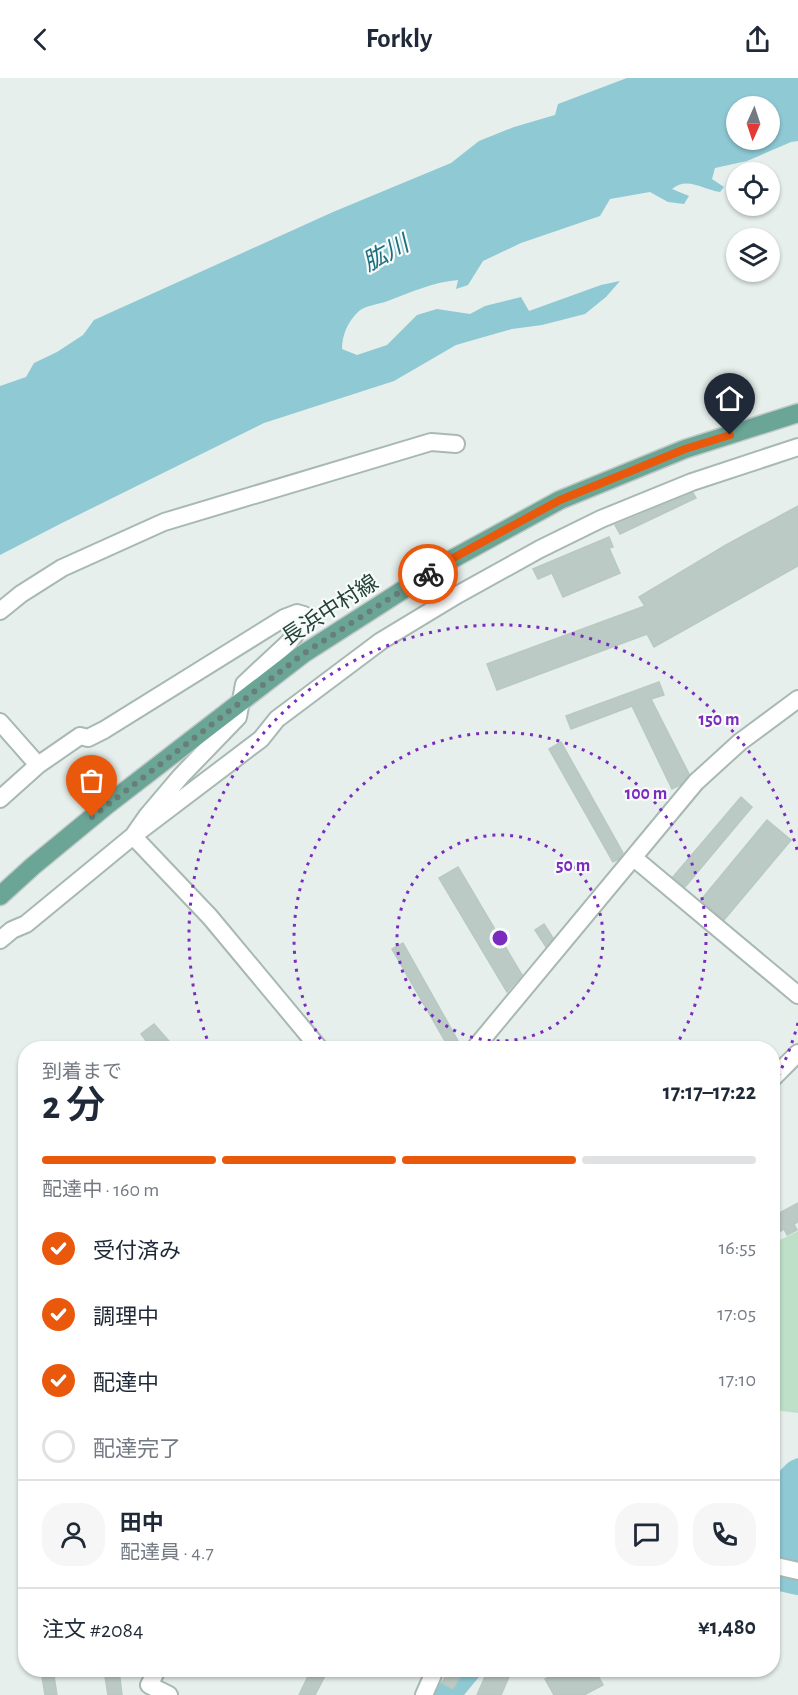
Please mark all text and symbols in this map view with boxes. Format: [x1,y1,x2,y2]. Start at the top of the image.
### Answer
icon: back [24,23,57,56]
icon: share [741,23,774,56]
text: Forkly [366,25,432,52]
north arrow [726,96,780,150]
map controls [726,96,780,282]
button: locate [726,162,780,216]
button: layers [726,228,780,282]
water label: 肱川 [359,230,415,276]
pin [704,373,755,435]
icon: home [713,382,746,415]
courier [398,544,458,604]
icon: bike [412,558,445,591]
street label: 長浜中村線 [277,570,382,649]
text: 150 m [699,711,739,729]
pin [66,755,117,817]
icon: bag [75,764,108,797]
text: 100 m [625,785,667,803]
text: 50 m [556,857,590,875]
centre of rings [490,928,510,948]
text: 到着まで [42,1062,122,1082]
text: 17:17–17:22 [663,1081,756,1103]
text: 2 分 [42,1087,105,1126]
text: 配達中 · 160 m [42,1180,159,1200]
icon: check [42,1232,75,1265]
text: 16:55 [718,1238,756,1258]
text: 受付済み [93,1240,181,1262]
icon: check [42,1298,75,1331]
text: 17:05 [717,1304,756,1324]
text: 調理中 [93,1306,159,1328]
icon: check [42,1364,75,1397]
text: 17:10 [719,1370,756,1390]
text: 配達中 [93,1372,159,1394]
text: 配達完了 [93,1438,181,1460]
button: person [42,1503,105,1566]
button: chat [615,1503,678,1566]
button: phone [693,1503,756,1566]
text: 田中 [120,1512,164,1534]
text: 配達員 · 4.7 [120,1543,214,1563]
text: ¥1,480 [698,1616,756,1638]
text: 注文 #2084 [42,1619,144,1641]

